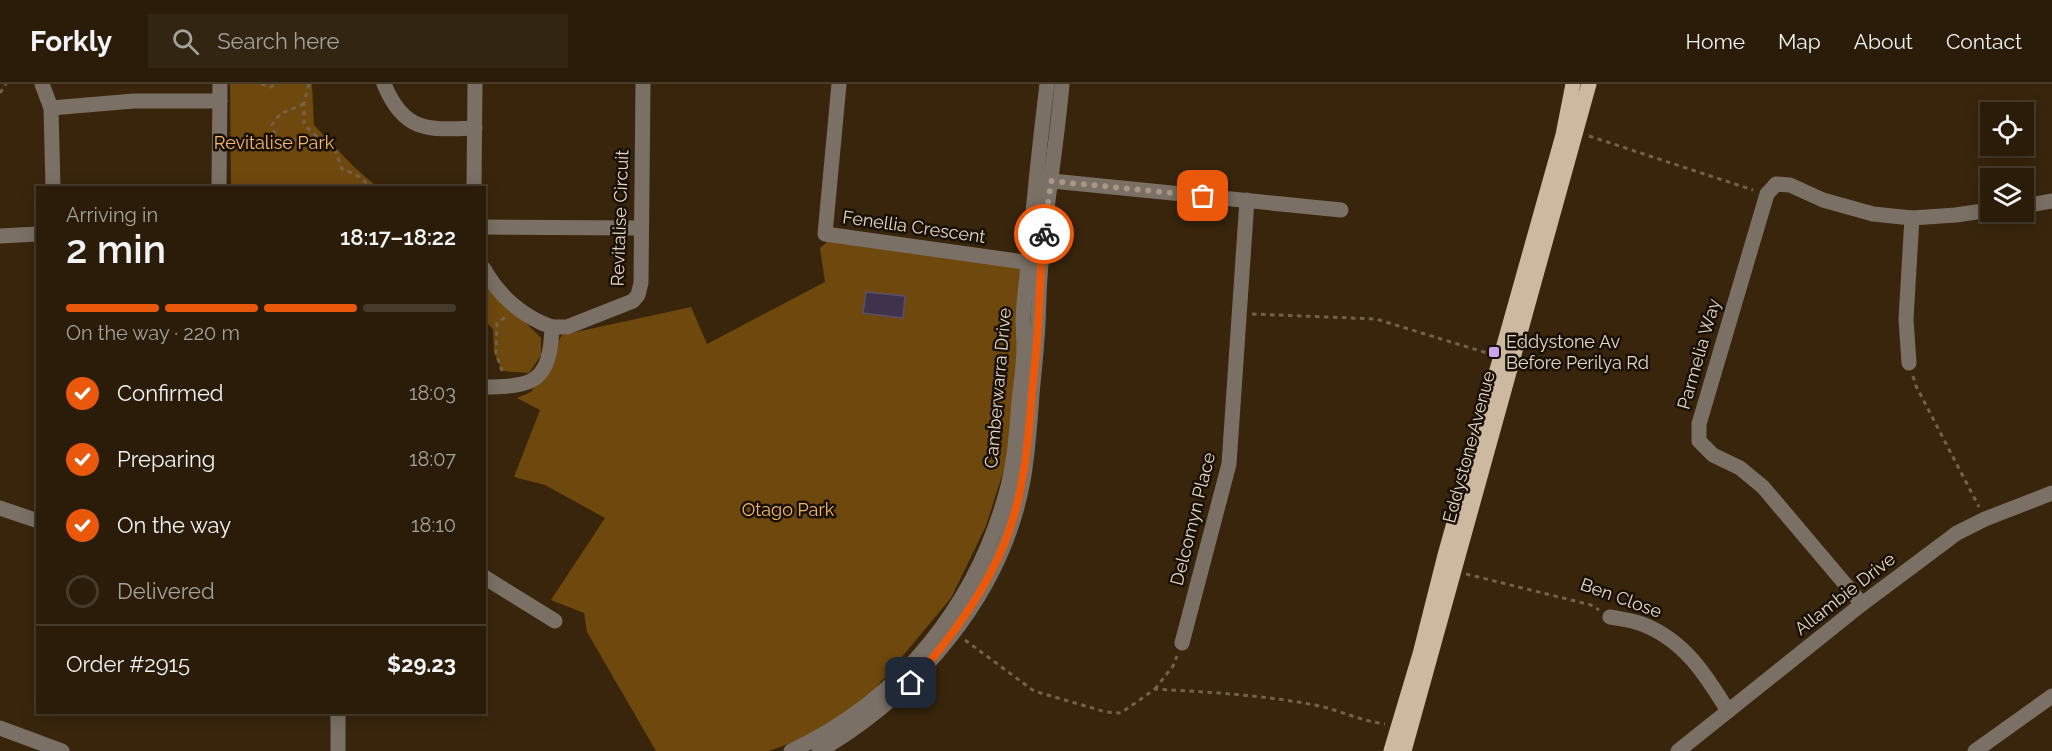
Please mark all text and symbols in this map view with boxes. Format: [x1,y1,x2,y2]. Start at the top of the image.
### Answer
search box [148,14,568,68]
text: Forkly [30,25,112,58]
icon: search [169,25,202,58]
text: Search here [217,28,339,54]
text: Home [1686,29,1745,54]
text: Map [1778,29,1821,54]
text: About [1854,29,1913,54]
text: Contact [1946,29,2022,54]
map controls [1980,102,2034,222]
button: locate [1980,102,2034,156]
park label: Revitalise Park [214,132,335,153]
street label: Revitalise Circuit [607,149,632,287]
button: layers [1980,168,2034,222]
pin [1177,170,1228,221]
icon: bag [1186,179,1219,212]
text: Arriving in [66,203,158,227]
courier [1014,204,1074,264]
street label: Fenellia Crescent [841,206,987,247]
icon: bike [1028,218,1061,251]
text: 18:17–18:22 [340,224,456,250]
text: 2 min [66,226,166,272]
street label: Parmelia Way [1673,296,1724,412]
street label: Camberwarra Drive [980,306,1015,469]
text: On the way · 220 m [66,321,240,345]
place label: Eddystone Av Before Perilya Rd [1506,331,1649,373]
marker: Eddystone Av Before Perilya Rd [1487,345,1501,359]
street label: Eddystone Avenue [1438,368,1499,525]
icon: check [66,377,99,410]
text: Confirmed [117,380,224,406]
text: 18:03 [409,381,456,405]
icon: check [66,443,99,476]
text: Preparing [117,446,215,472]
text: 18:07 [409,447,456,471]
street label: Delcomyn Place [1166,450,1219,588]
park label: Otago Park [742,499,835,520]
icon: check [66,509,99,542]
text: On the way [117,512,231,538]
text: 18:10 [411,513,456,537]
street label: Allambie Drive [1790,548,1899,639]
street label: Ben Close [1578,573,1665,622]
text: Delivered [117,578,215,604]
text: Order #2915 [66,651,190,677]
text: $29.23 [387,651,456,677]
pin [885,657,936,708]
icon: home [894,666,927,699]

